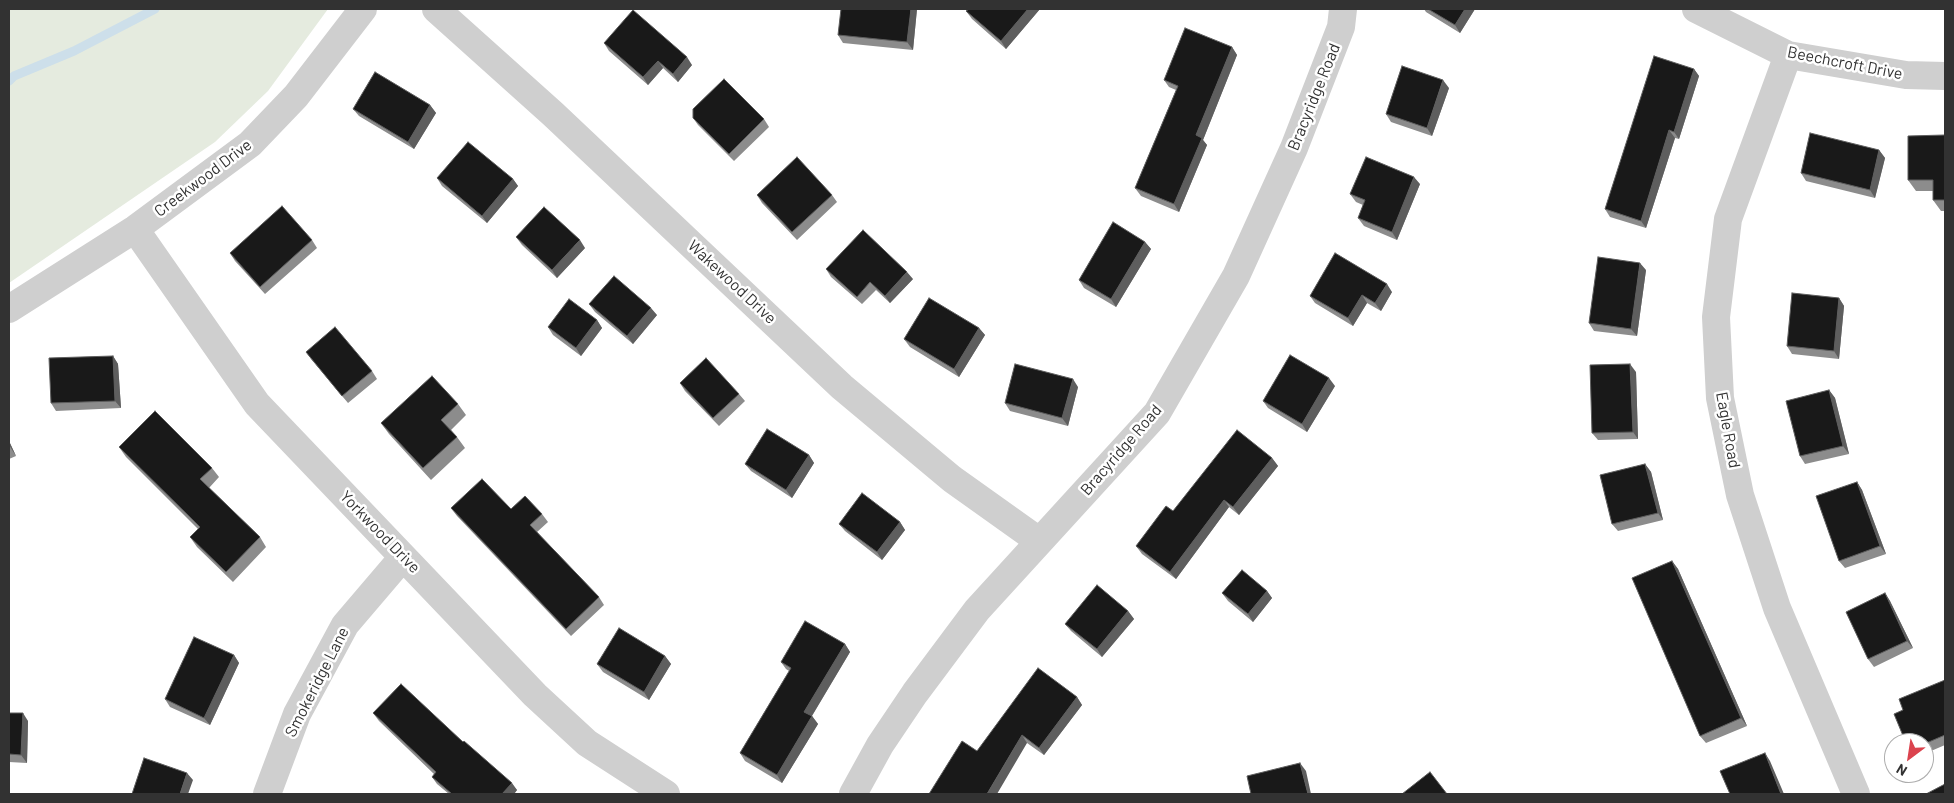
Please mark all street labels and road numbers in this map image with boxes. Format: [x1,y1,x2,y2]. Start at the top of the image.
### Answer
street label: Bracyridge Road [1284,41,1344,153]
street label: Beechcroft Drive [1786,42,1904,84]
street label: Creekwood Drive [151,135,255,221]
street label: Wakewood Drive [684,236,780,328]
street label: Eagle Road [1712,390,1744,470]
street label: Bracyridge Road [1076,401,1166,499]
street label: Yorkwood Drive [336,487,424,577]
street label: Smokeridge Lane [281,624,353,740]

